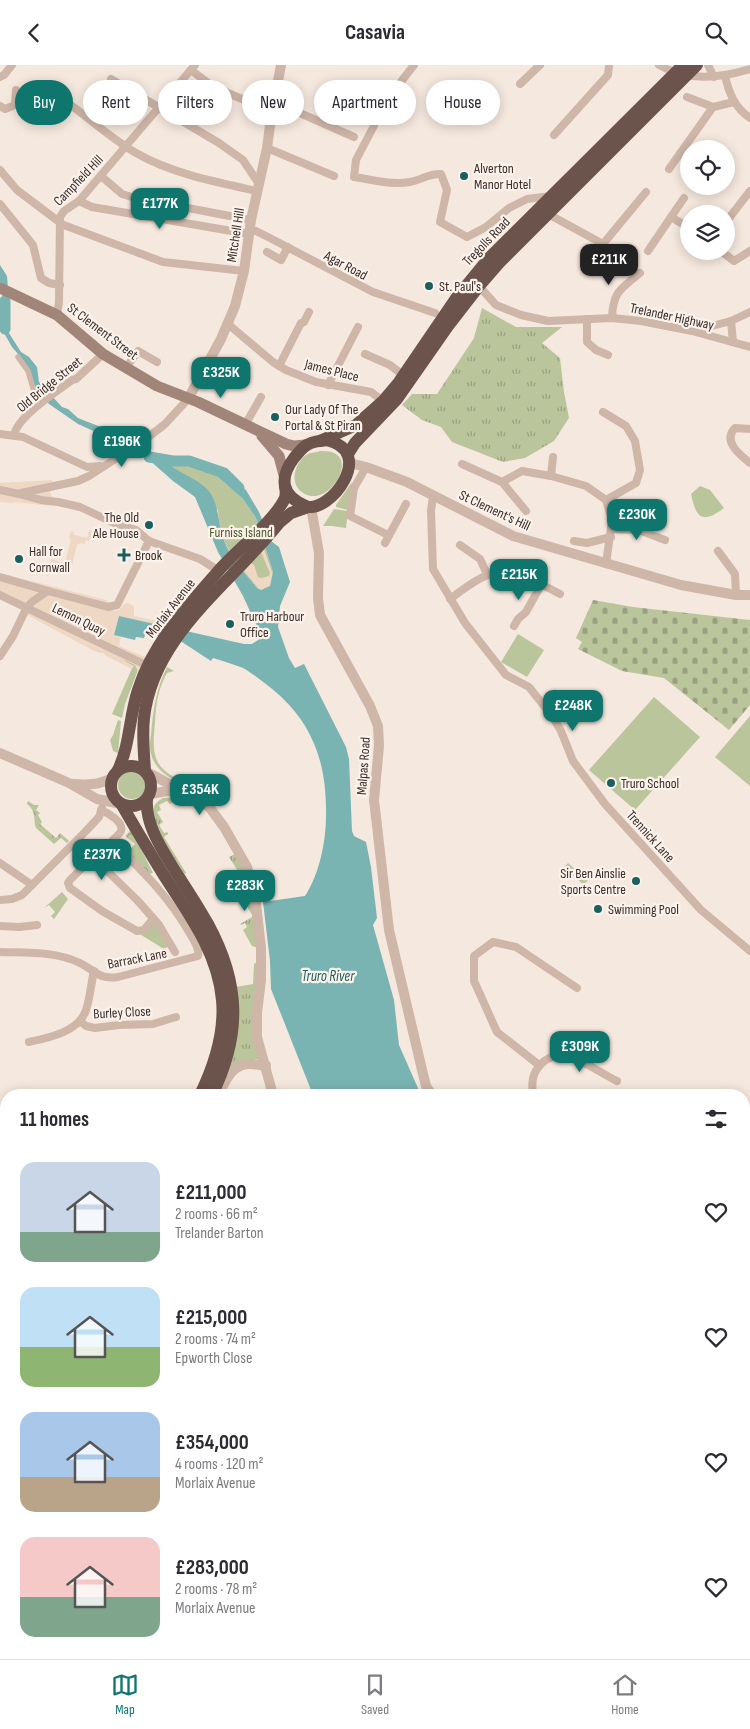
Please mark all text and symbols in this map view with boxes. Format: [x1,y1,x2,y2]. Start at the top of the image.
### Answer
icon: back [20,19,48,47]
text: Casavia [345,19,405,46]
icon: search [702,19,730,47]
chip: Buy [15,80,73,125]
chip: Rent [83,80,148,125]
chip: Filters [158,80,232,125]
chip: New [242,80,304,125]
chip: Apartment [314,80,416,125]
chip: House [426,80,500,125]
map controls [680,140,735,260]
button: locate [680,140,735,195]
street label: Campfield Hill [50,151,107,209]
place label: Alverton Manor Hotel [473,160,531,193]
marker: Alverton Manor Hotel [458,170,470,182]
pin: £177K [125,187,195,230]
text: £177K [142,194,178,213]
button: layers [680,205,735,260]
street label: Mitchell Hill [223,207,248,263]
street label: Tregolls Road [459,213,514,269]
pin: £211K [574,243,644,286]
street label: Agar Road [320,247,370,284]
text: £211K [591,250,627,269]
place label: St. Paul's [439,278,481,295]
marker: St. Paul's [423,280,435,292]
street label: St Clement Street [64,299,141,364]
street label: Trelander Highway [628,299,716,334]
street label: Old Bridge Street [13,353,85,416]
street label: James Place [302,355,361,385]
pin: £325K [186,357,256,399]
text: £325K [202,363,240,382]
place label: Our Lady Of The Portal & St Piran [285,401,361,434]
marker: Our Lady Of The Portal & St Piran [269,411,281,423]
pin: £196K [87,425,157,468]
text: £196K [103,432,141,451]
street label: St Clement's Hill [456,487,533,534]
pin: £230K [602,499,672,541]
text: £230K [618,505,656,524]
place label: The Old Ale House [92,509,139,542]
marker: The Old Ale House [143,519,155,531]
park label: Furniss Island [209,524,273,541]
place label: Hall for Cornwall [29,543,70,576]
place label: Brook [135,547,163,564]
marker: Brook [117,548,131,562]
marker: Hall for Cornwall [13,553,25,565]
pin: £215K [484,559,554,601]
text: £215K [501,565,537,584]
street label: Morlaix Avenue [142,575,199,641]
street label: Lemon Quay [49,599,109,640]
place label: Truro Harbour Office [240,608,304,641]
marker: Truro Harbour Office [224,618,236,630]
pin: £248K [538,689,608,732]
text: £248K [554,696,592,715]
street label: Malpas Road [353,736,374,796]
pin: £354K [165,773,235,816]
place label: Truro School [621,775,679,792]
marker: Truro School [605,777,617,789]
text: £354K [181,780,219,799]
street label: Trennick Lane [623,807,678,866]
pin: £237K [67,839,137,881]
text: £237K [83,845,121,864]
place label: Sir Ben Ainslie Sports Centre [560,865,626,898]
pin: £283K [210,869,280,912]
marker: Sir Ben Ainslie Sports Centre [630,875,642,887]
text: £283K [226,876,264,895]
place label: Swimming Pool [608,901,679,918]
marker: Swimming Pool [592,903,604,915]
street label: Barrack Lane [106,944,168,973]
water label: Truro River [302,967,355,986]
street label: Burley Close [93,1003,151,1022]
pin: £309K [545,1031,615,1073]
text: £309K [561,1037,599,1056]
icon: filters [702,1105,730,1133]
text: 11 homes [20,1107,89,1132]
text: £211,000 [175,1180,247,1205]
icon: home [60,1182,120,1242]
icon: heart [702,1198,730,1226]
text: 2 rooms · 66 m² [175,1205,258,1224]
text: Trelander Barton [175,1224,264,1243]
text: £215,000 [175,1305,247,1330]
icon: home [60,1307,120,1367]
icon: heart [702,1323,730,1351]
text: 2 rooms · 74 m² [175,1330,256,1349]
text: Epworth Close [175,1349,252,1368]
text: £354,000 [175,1430,249,1455]
icon: home [60,1432,120,1492]
icon: heart [702,1448,730,1476]
text: 4 rooms · 120 m² [175,1455,263,1474]
text: Morlaix Avenue [175,1474,256,1493]
text: £283,000 [175,1555,249,1580]
icon: home [60,1557,120,1617]
icon: heart [702,1573,730,1601]
text: 2 rooms · 78 m² [175,1580,257,1599]
text: Morlaix Avenue [175,1599,256,1618]
tab: Map [111,1671,139,1718]
tab: Saved [361,1671,389,1718]
tab: Home [611,1671,639,1718]

